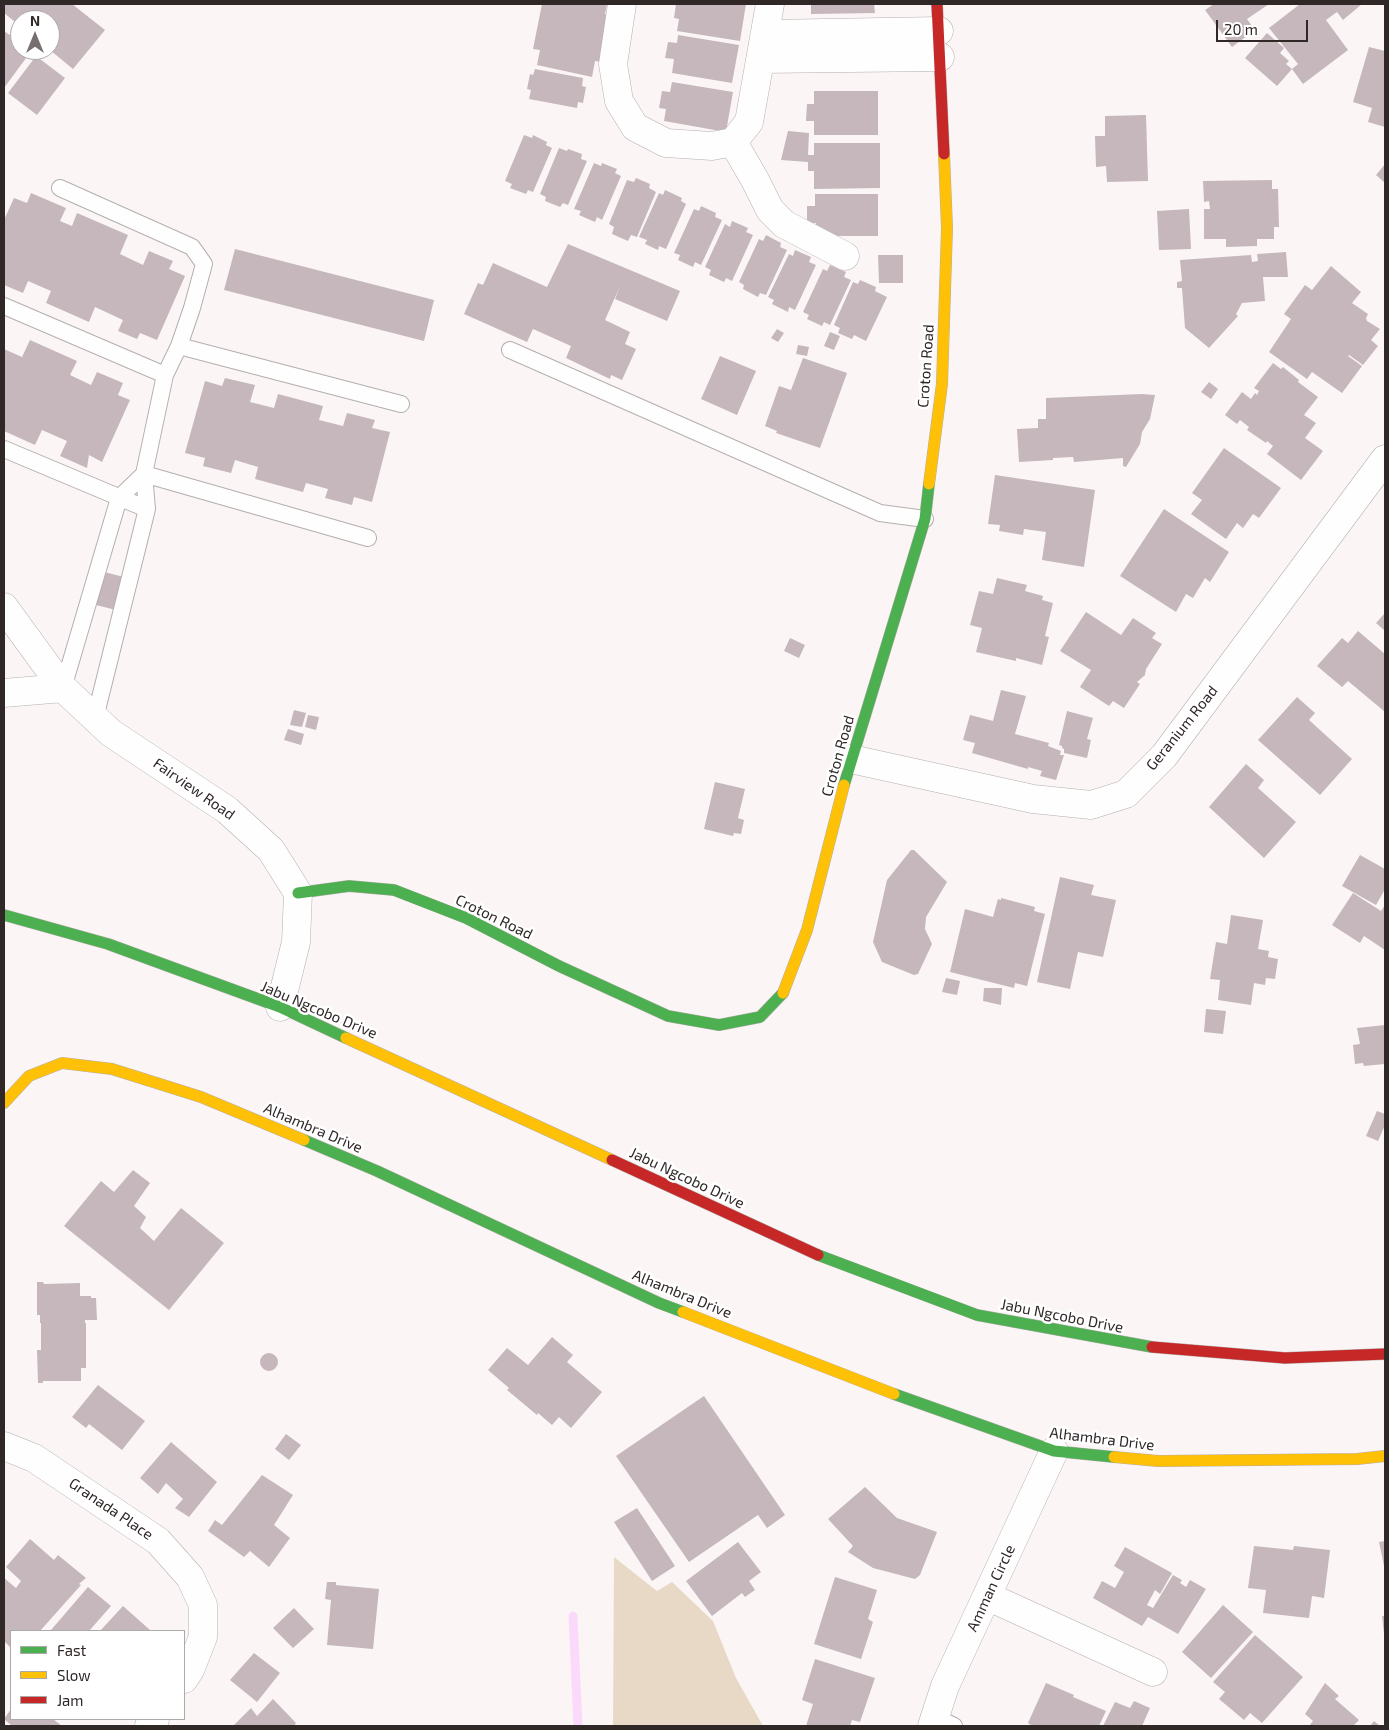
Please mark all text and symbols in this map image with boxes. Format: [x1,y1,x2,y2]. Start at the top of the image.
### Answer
north arrow [10,10,60,60]
scale bar [1219,10,1312,42]
text: N [30,12,40,29]
text: 20 m [1224,20,1258,38]
street label: Croton Road [914,324,938,408]
street label: Geranium Road [1142,682,1222,774]
street label: Croton Road [818,713,858,799]
street label: Fairview Road [150,754,238,824]
street label: Croton Road [452,891,536,943]
street label: Jabu Ngcobo Drive [258,977,380,1043]
street label: Alhambra Drive [261,1099,365,1157]
street label: Jabu Ngcobo Drive [627,1144,747,1212]
street label: Alhambra Drive [630,1266,734,1322]
street label: Jabu Ngcobo Drive [999,1295,1125,1337]
street label: Alhambra Drive [1048,1424,1156,1454]
street label: Granada Place [66,1474,156,1544]
street label: Amman Circle [963,1542,1019,1634]
legend [10,1630,185,1720]
text: Fast [57,1641,86,1659]
text: Slow [57,1666,91,1684]
text: Jam [57,1691,83,1709]

